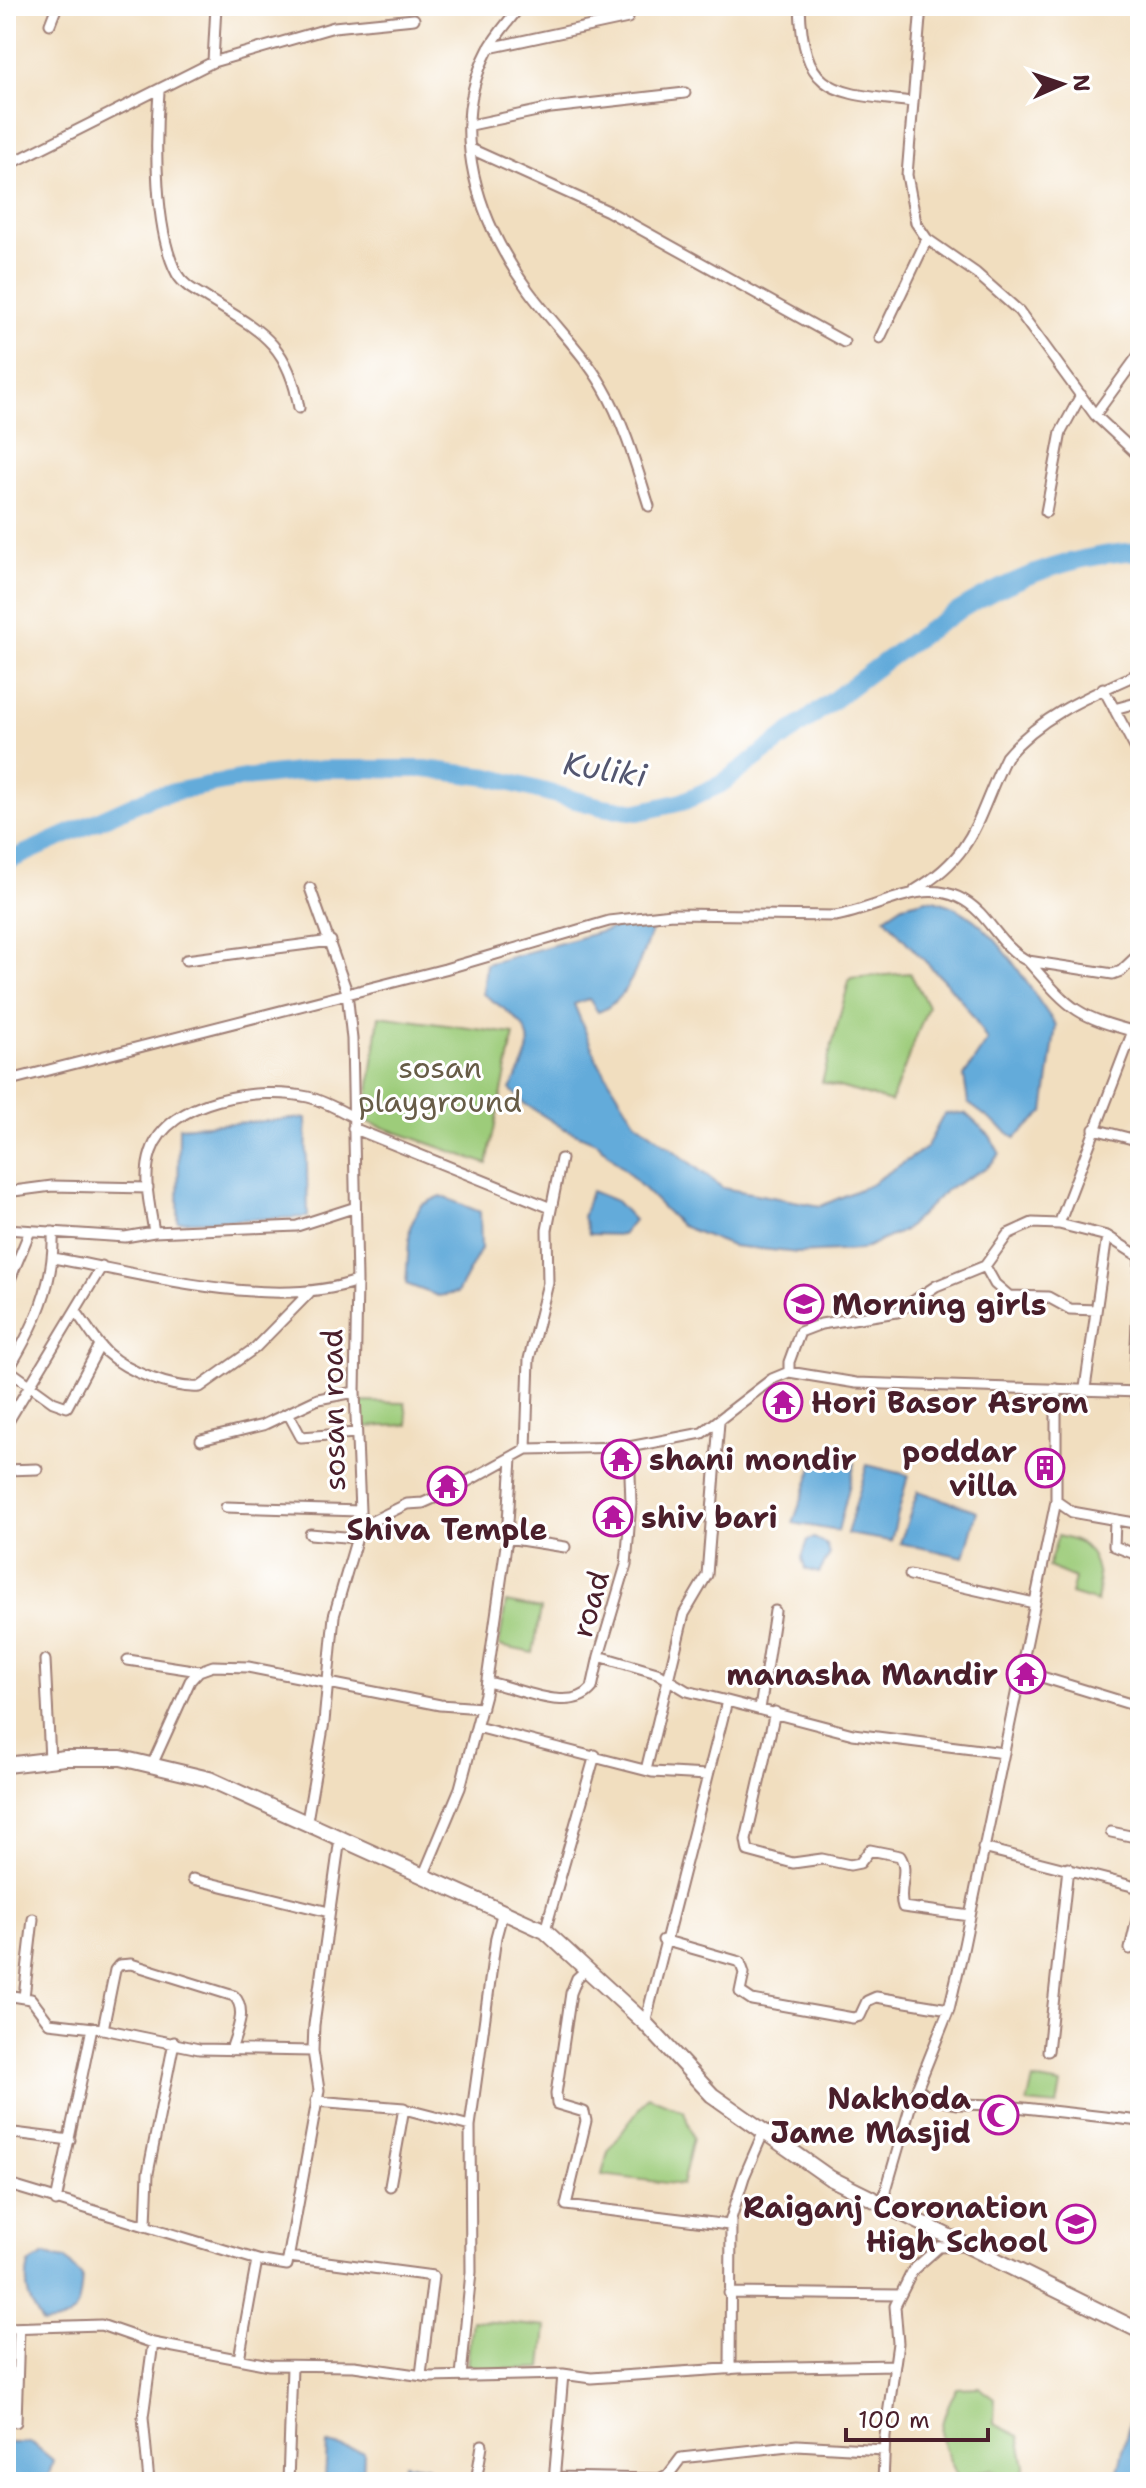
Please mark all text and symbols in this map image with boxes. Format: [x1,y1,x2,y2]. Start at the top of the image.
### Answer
north arrow [1022,44,1102,124]
text: N [1067,74,1096,92]
water label: Kuliki [560,741,651,797]
park label: sosan playground [358,1047,522,1122]
school or university icon: Morning girls [783,1283,825,1325]
place label: Morning girls [832,1284,1047,1325]
street label: sosan road [311,1329,355,1491]
temple icon: Hori Basor Asrom [762,1381,804,1423]
place label: Hori Basor Asrom [811,1382,1088,1423]
place label: poddar villa [902,1431,1018,1506]
temple icon: shani mondir [600,1438,642,1480]
place label: shani mondir [649,1439,857,1480]
building icon: poddar villa [1024,1447,1066,1489]
temple icon: Shiva Temple [426,1465,468,1507]
temple icon: shiv bari [592,1496,634,1538]
place label: shiv bari [641,1497,778,1538]
place label: Shiva Temple [347,1509,547,1550]
street label: road [561,1566,619,1642]
temple icon: manasha Mandir [1005,1653,1047,1695]
place label: manasha Mandir [726,1654,998,1695]
place label: Nakhoda Jame Masjid [770,2078,972,2153]
mosque icon: Nakhoda Jame Masjid [978,2094,1020,2136]
place label: Raiganj Coronation High School [743,2187,1048,2262]
school or university icon: Raiganj Coronation High School [1055,2203,1097,2245]
scale bar [846,2392,988,2442]
text: 100 m [858,2404,930,2436]

